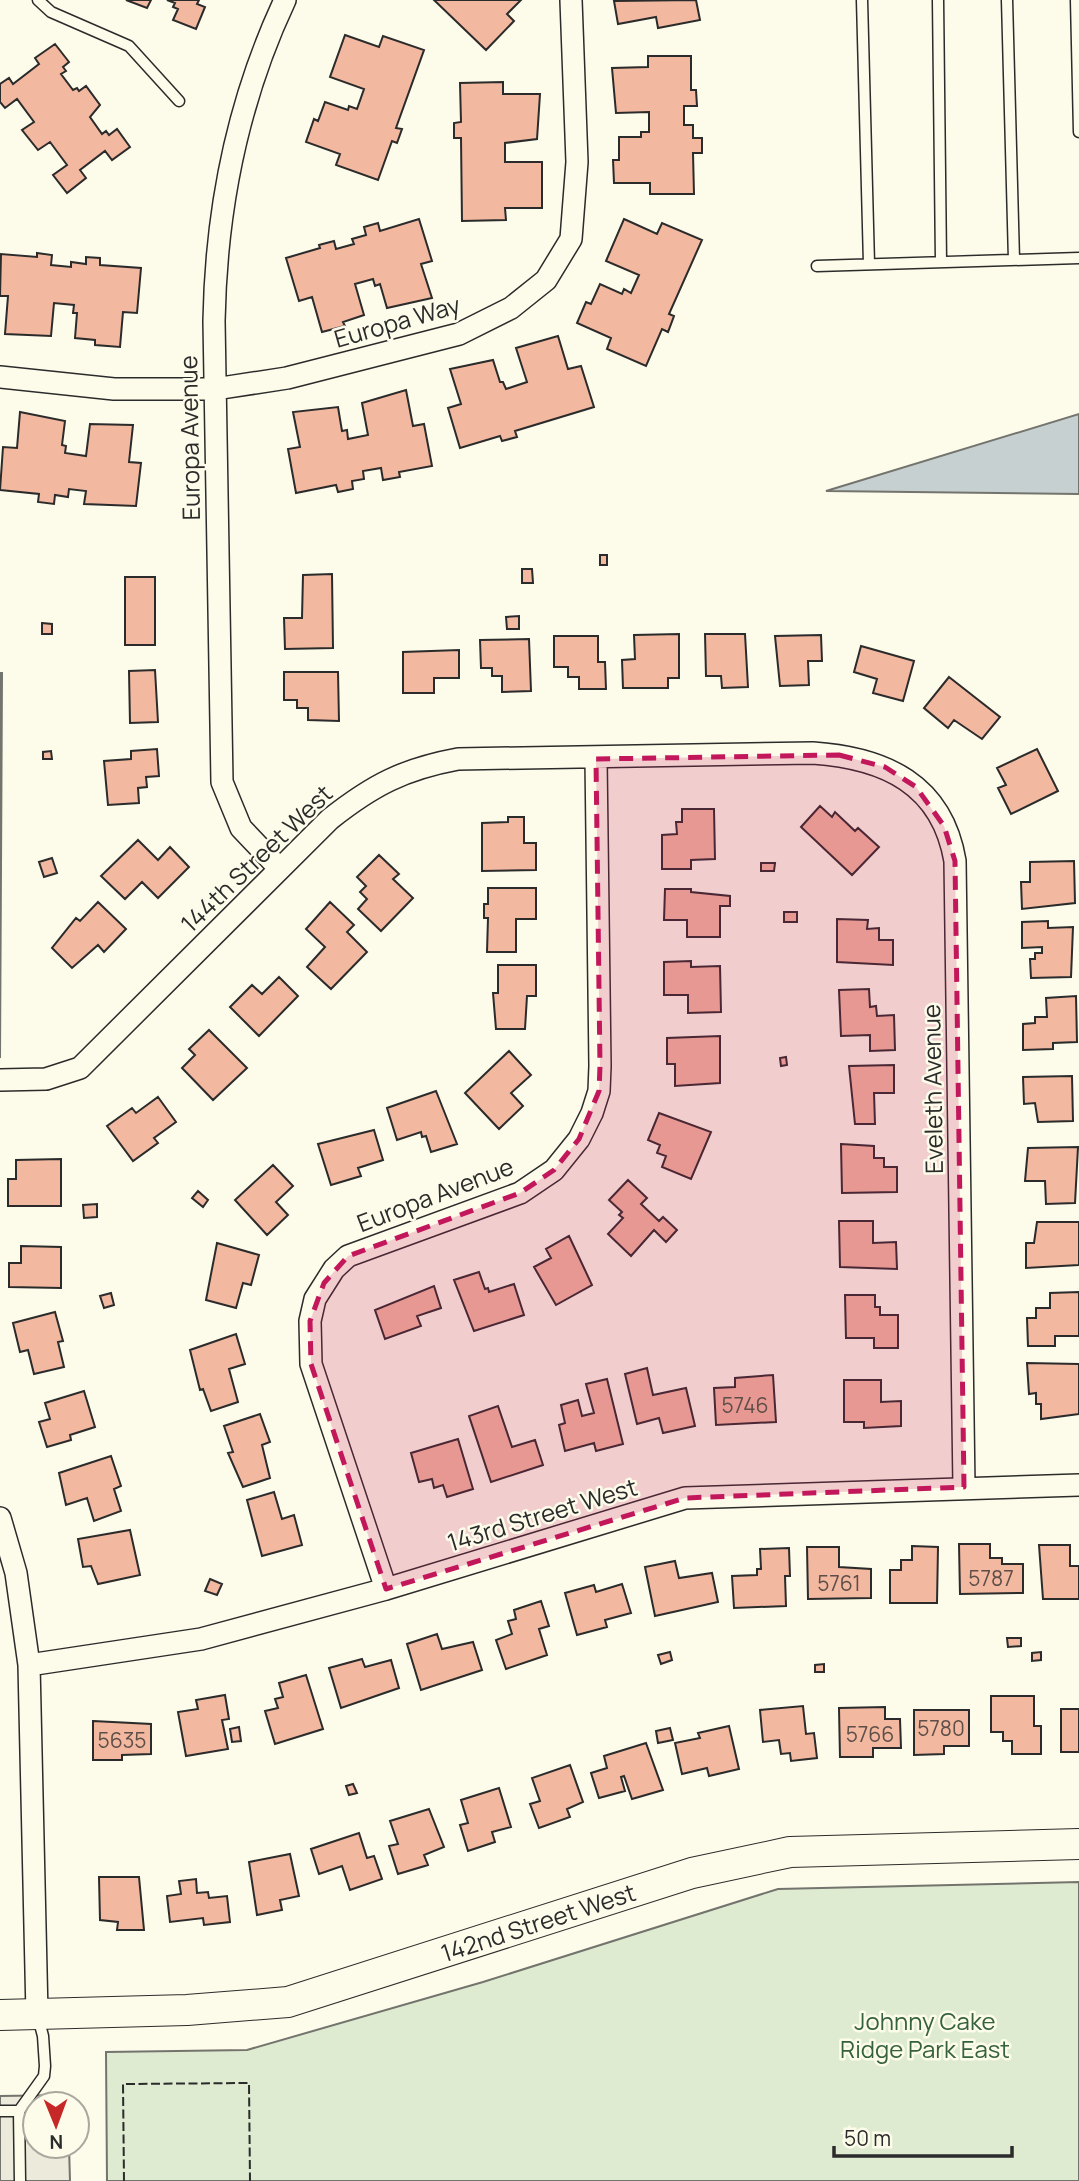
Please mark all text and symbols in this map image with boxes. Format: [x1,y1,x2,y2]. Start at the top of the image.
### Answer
street label: Europa Way [330,287,464,355]
street label: Europa Avenue [171,355,207,521]
street label: 144th Street West [173,777,339,939]
street label: Eveleth Avenue [914,1004,950,1174]
street label: Europa Avenue [352,1149,518,1239]
house number: 5746 [721,1391,769,1419]
street label: 143rd Street West [443,1469,641,1559]
house number: 5787 [968,1564,1014,1592]
house number: 5761 [817,1569,861,1597]
house number: 5780 [917,1714,965,1742]
house number: 5766 [846,1720,894,1748]
house number: 5635 [98,1726,146,1754]
street label: 142nd Street West [436,1875,640,1969]
park label: Johnny Cake Ridge Park East [840,2004,1010,2065]
north arrow [21,2090,91,2160]
scale bar [834,2114,1012,2158]
text: 50 m [844,2124,891,2152]
text: N [49,2129,63,2155]

